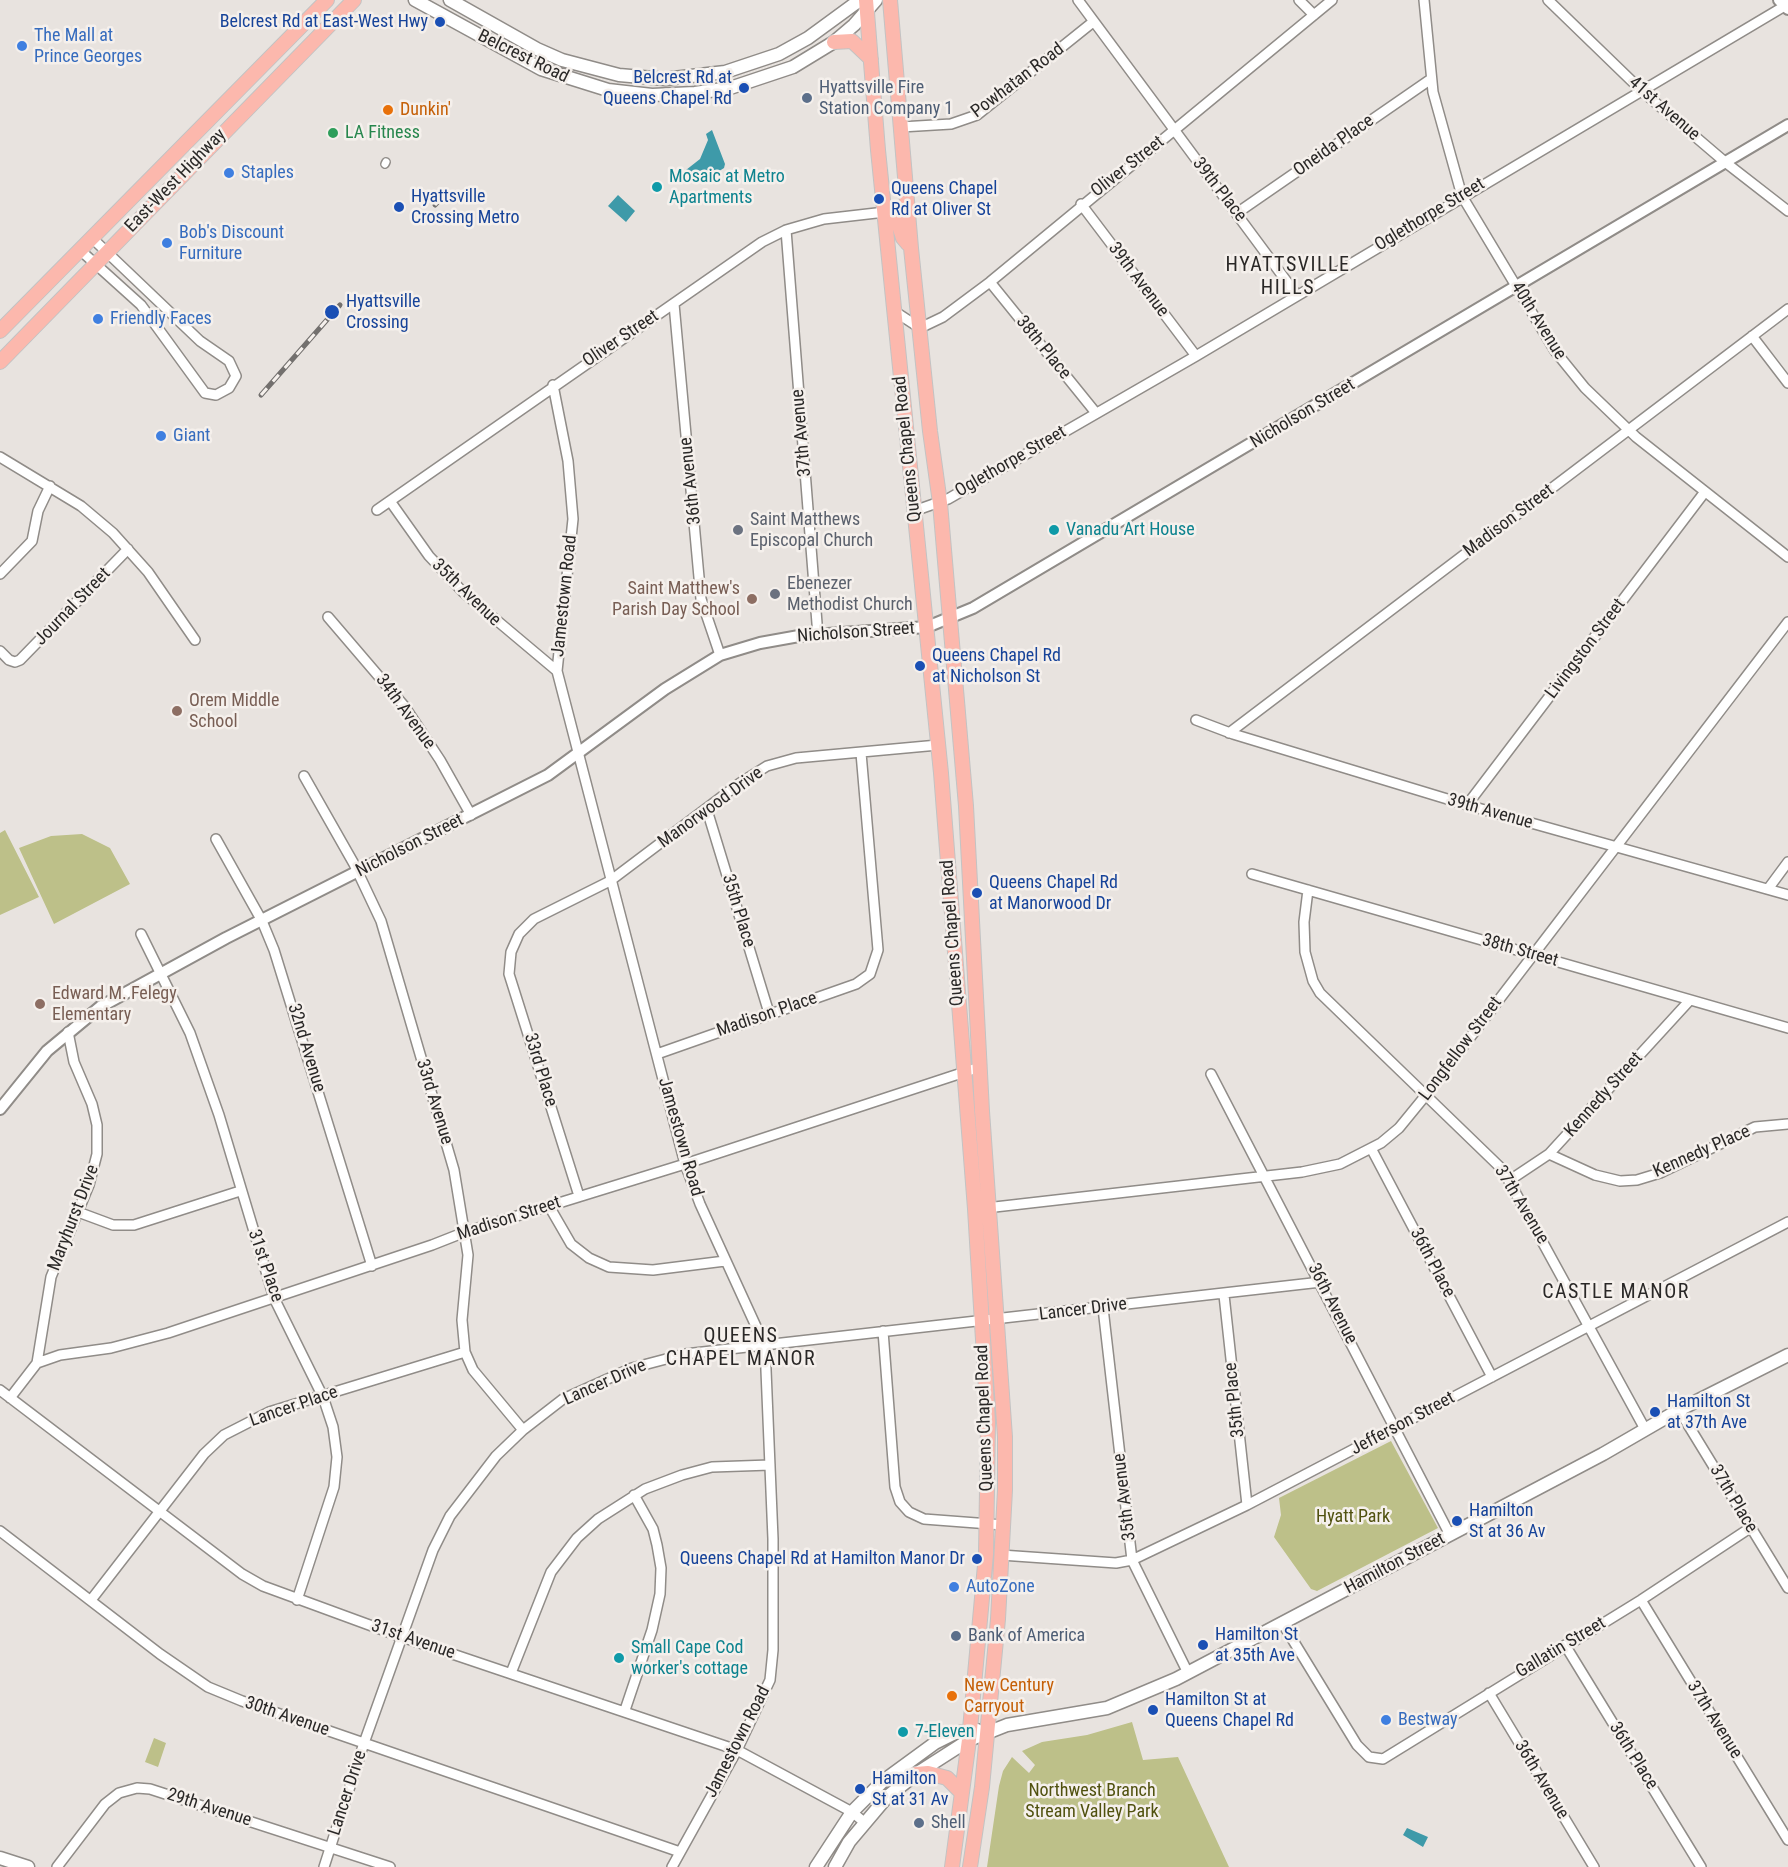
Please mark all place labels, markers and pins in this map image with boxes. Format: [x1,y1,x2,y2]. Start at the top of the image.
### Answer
place label: Belcrest Rd at East-West Hwy [220,11,428,33]
marker: Belcrest Rd at East-West Hwy [433,15,447,29]
place label: The Mall at Prince Georges [34,25,142,68]
marker: The Mall at Prince Georges [15,39,29,53]
place label: Belcrest Rd at Queens Chapel Rd [603,67,732,110]
place label: Hyattsville Fire Station Company 1 [819,77,953,119]
marker: Belcrest Rd at Queens Chapel Rd [737,81,751,95]
marker: Hyattsville Fire Station Company 1 [800,91,814,105]
place label: Dunkin' [400,99,451,121]
marker: Dunkin' [381,103,395,117]
place label: LA Fitness [345,122,420,144]
marker: LA Fitness [326,126,340,140]
place label: Staples [241,162,294,184]
marker: Staples [222,166,236,180]
place label: Mosaic at Metro Apartments [669,166,785,208]
place label: Queens Chapel Rd at Oliver St [891,178,997,220]
marker: Mosaic at Metro Apartments [650,180,664,194]
place label: Hyattsville Crossing Metro [411,186,520,228]
marker: Queens Chapel Rd at Oliver St [872,192,886,206]
marker: Hyattsville Crossing Metro [392,200,406,214]
place label: Bob's Discount Furniture [179,222,284,264]
marker: Bob's Discount Furniture [160,236,174,250]
place label: Hyattsville Crossing [346,291,421,334]
marker: Hyattsville Crossing [323,303,341,321]
place label: Friendly Faces [110,308,212,330]
marker: Friendly Faces [91,312,105,326]
place label: Giant [173,425,210,447]
marker: Giant [154,429,168,443]
place label: Saint Matthews Episcopal Church [750,509,873,552]
place label: Vanadu Art House [1066,519,1195,541]
marker: Saint Matthews Episcopal Church [731,523,745,537]
marker: Vanadu Art House [1047,523,1061,537]
place label: Ebenezer Methodist Church [787,573,913,616]
place label: Saint Matthew's Parish Day School [612,578,740,620]
marker: Ebenezer Methodist Church [768,587,782,601]
marker: Saint Matthew's Parish Day School [745,592,759,606]
place label: Queens Chapel Rd at Nicholson St [932,645,1061,688]
marker: Queens Chapel Rd at Nicholson St [913,659,927,673]
place label: Orem Middle School [189,690,279,732]
marker: Orem Middle School [170,704,184,718]
place label: Queens Chapel Rd at Manorwood Dr [989,872,1118,914]
marker: Queens Chapel Rd at Manorwood Dr [970,886,984,900]
place label: Edward M. Felegy Elementary [52,983,177,1026]
marker: Edward M. Felegy Elementary [33,997,47,1011]
place label: Hamilton St at 37th Ave [1667,1391,1750,1434]
marker: Hamilton St at 37th Ave [1648,1405,1662,1419]
place label: Hamilton St at 36 Av [1469,1500,1545,1543]
marker: Hamilton St at 36 Av [1450,1514,1464,1528]
place label: Queens Chapel Rd at Hamilton Manor Dr [680,1548,965,1570]
marker: Queens Chapel Rd at Hamilton Manor Dr [970,1552,984,1566]
place label: AutoZone [966,1576,1035,1598]
marker: AutoZone [947,1580,961,1594]
place label: Hamilton St at 35th Ave [1215,1624,1298,1666]
place label: Bank of America [968,1625,1085,1647]
marker: Bank of America [949,1629,963,1643]
place label: Small Cape Cod worker's cottage [631,1637,748,1680]
marker: Hamilton St at 35th Ave [1196,1638,1210,1652]
marker: Small Cape Cod worker's cottage [612,1651,626,1665]
place label: New Century Carryout [964,1675,1054,1718]
marker: New Century Carryout [945,1689,959,1703]
place label: Hamilton St at Queens Chapel Rd [1165,1689,1294,1732]
marker: Hamilton St at Queens Chapel Rd [1146,1703,1160,1717]
place label: Bestway [1398,1709,1457,1731]
marker: Bestway [1379,1713,1393,1727]
place label: 7-Eleven [915,1721,974,1743]
marker: 7-Eleven [896,1725,910,1739]
place label: Hamilton St at 31 Av [872,1768,948,1810]
marker: Hamilton St at 31 Av [853,1782,867,1796]
place label: Shell [931,1812,966,1834]
marker: Shell [912,1816,926,1830]

